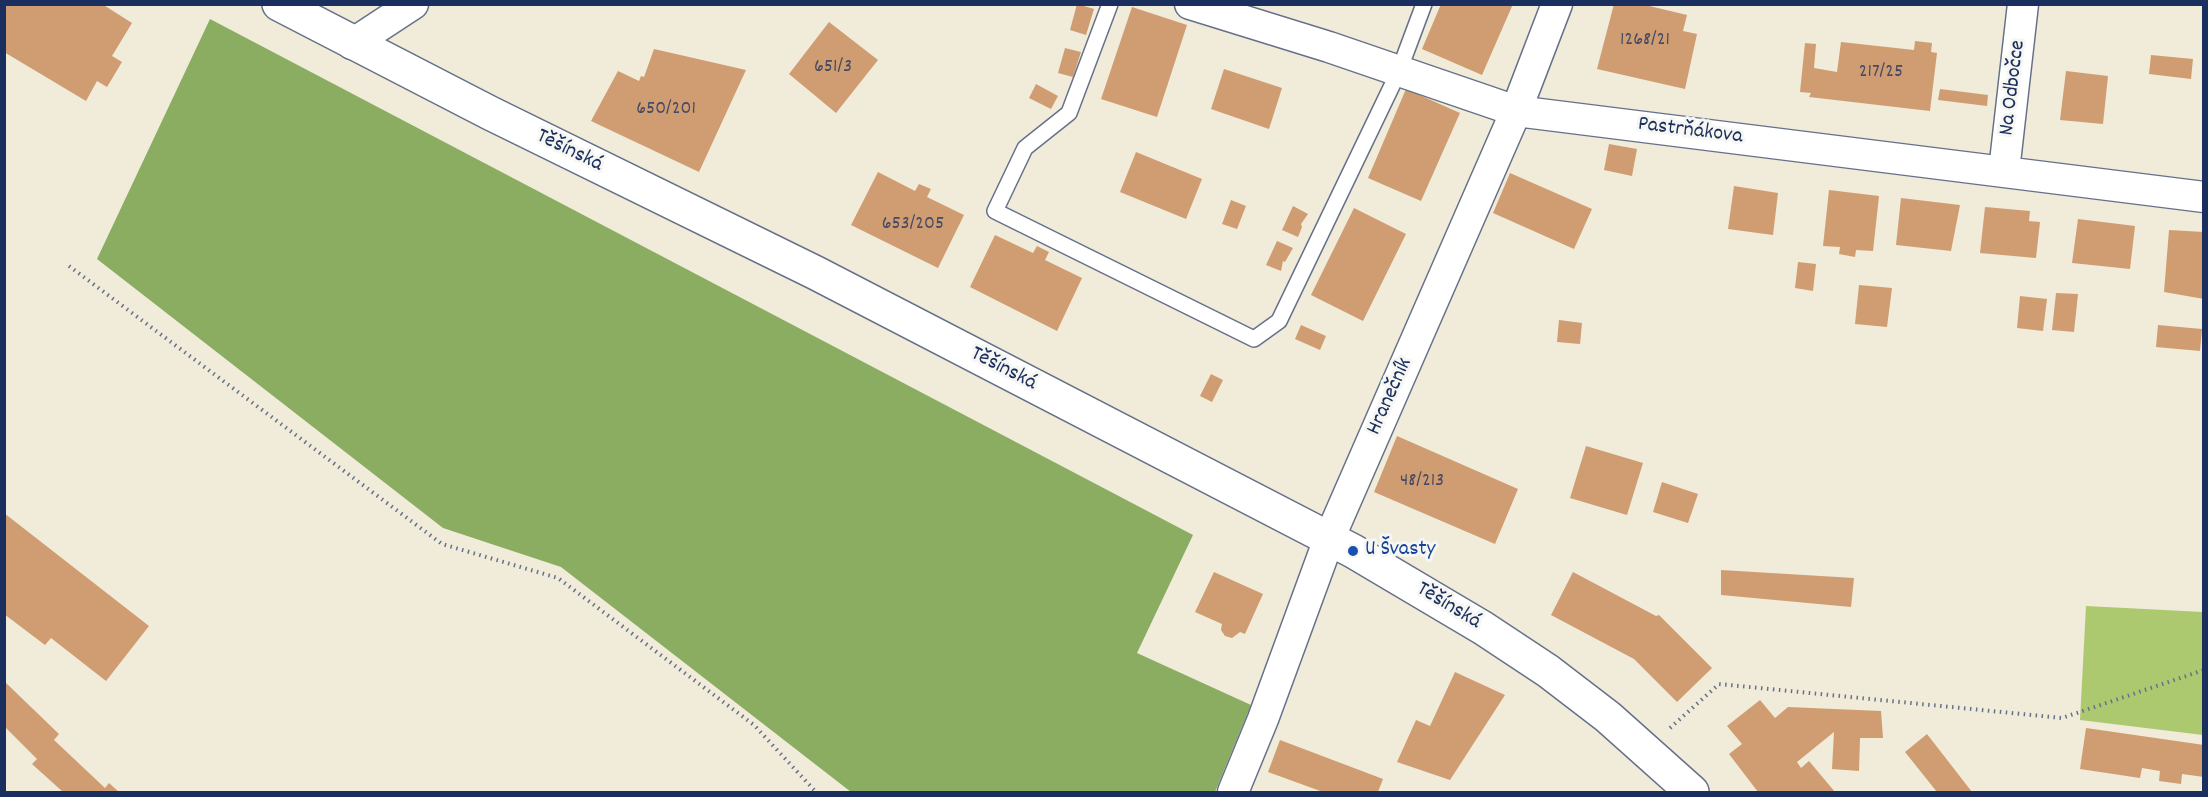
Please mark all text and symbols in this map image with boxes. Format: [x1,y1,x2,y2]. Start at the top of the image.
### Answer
house number: 1268/21 [1620,29,1670,53]
street label: Na Odbočce [1995,39,2033,137]
house number: 651/3 [814,56,852,80]
house number: 217/25 [1859,61,1903,85]
house number: 650/201 [636,98,696,122]
street label: Pastrňákova [1636,112,1744,152]
street label: Těšínská [531,125,607,179]
house number: 653/205 [882,213,944,237]
street label: Těšínská [965,342,1041,398]
street label: Hranečník [1362,354,1420,440]
house number: 48/213 [1400,470,1444,494]
place label: U Švasty [1365,538,1435,564]
marker: U Švasty [1346,544,1360,558]
street label: Těšínská [1411,577,1485,637]

